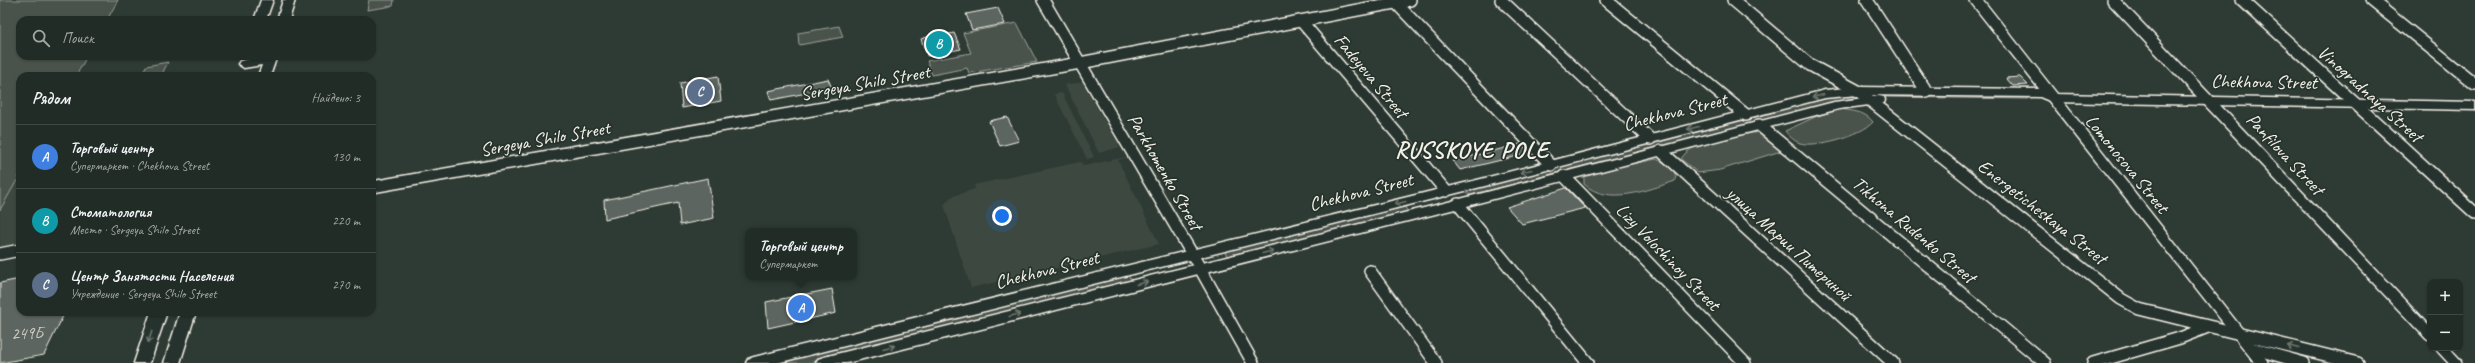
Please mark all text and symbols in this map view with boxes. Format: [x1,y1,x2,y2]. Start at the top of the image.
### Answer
search box [16,16,376,60]
icon: search [30,27,52,49]
text: Поиск [62,29,94,48]
pin: B [926,29,952,59]
street label: Fadeyeva Street [1329,29,1415,125]
street label: Vinogradnaya Street [2312,40,2430,150]
street label: Sergeya Shilo Street [798,59,933,106]
street label: Chekhova Street [2211,69,2319,95]
pin: C [687,77,713,107]
street label: Chekhova Street [1621,87,1731,136]
text: Рядом [32,88,70,109]
text: Найдено: 3 [312,90,360,106]
one-way arrow [1812,93,1825,100]
street label: Panfilova Street [2241,108,2331,202]
street label: Parkhomenko Street [1122,110,1209,237]
street label: Lomonosova Street [2080,110,2175,220]
street label: Sergeya Shilo Street [478,115,613,162]
one-way arrow [1686,125,1699,133]
district label: RUSSKOYE POLE [1395,136,1552,165]
text: Торговый центр [70,139,153,158]
text: A [42,149,48,165]
text: 130 m [332,149,360,165]
street label: Energeticheskaya Street [1973,154,2113,271]
text: Супермаркет · Chekhova Street [70,158,209,174]
street label: Chekhova Street [1307,167,1417,216]
one-way arrow [1520,168,1533,175]
street label: Tikhona Rudenko Street [1847,171,1983,290]
street label: улица Марии Питериной [1721,181,1857,307]
street label: Lizy Voloshinoy Street [1611,198,1727,317]
one-way arrow [1394,199,1407,207]
text: Стоматология [70,203,151,222]
your location [992,206,1012,226]
text: B [42,213,48,229]
text: 220 m [332,213,360,229]
text: Место · Sergeya Shilo Street [70,222,199,238]
popup [745,228,857,280]
text: Торговый центр [759,237,843,256]
street label: Chekhova Street [993,245,1103,294]
one-way arrow [1261,247,1274,255]
text: Супермаркет [759,256,817,272]
text: Центр Занятости Населения [70,267,234,286]
text: C [42,277,48,293]
text: 270 m [332,277,360,293]
one-way arrow [1135,279,1148,287]
map controls [2427,279,2463,351]
button: + [2427,279,2463,315]
text: Учреждение · Sergeya Shilo Street [70,286,217,302]
pin: A [788,293,814,323]
one-way arrow [1009,311,1022,318]
button: − [2427,315,2463,351]
house number: 249Б [11,323,46,344]
one-way arrow [146,331,154,343]
one-way arrow [883,342,896,350]
one-way arrow [2286,342,2299,350]

